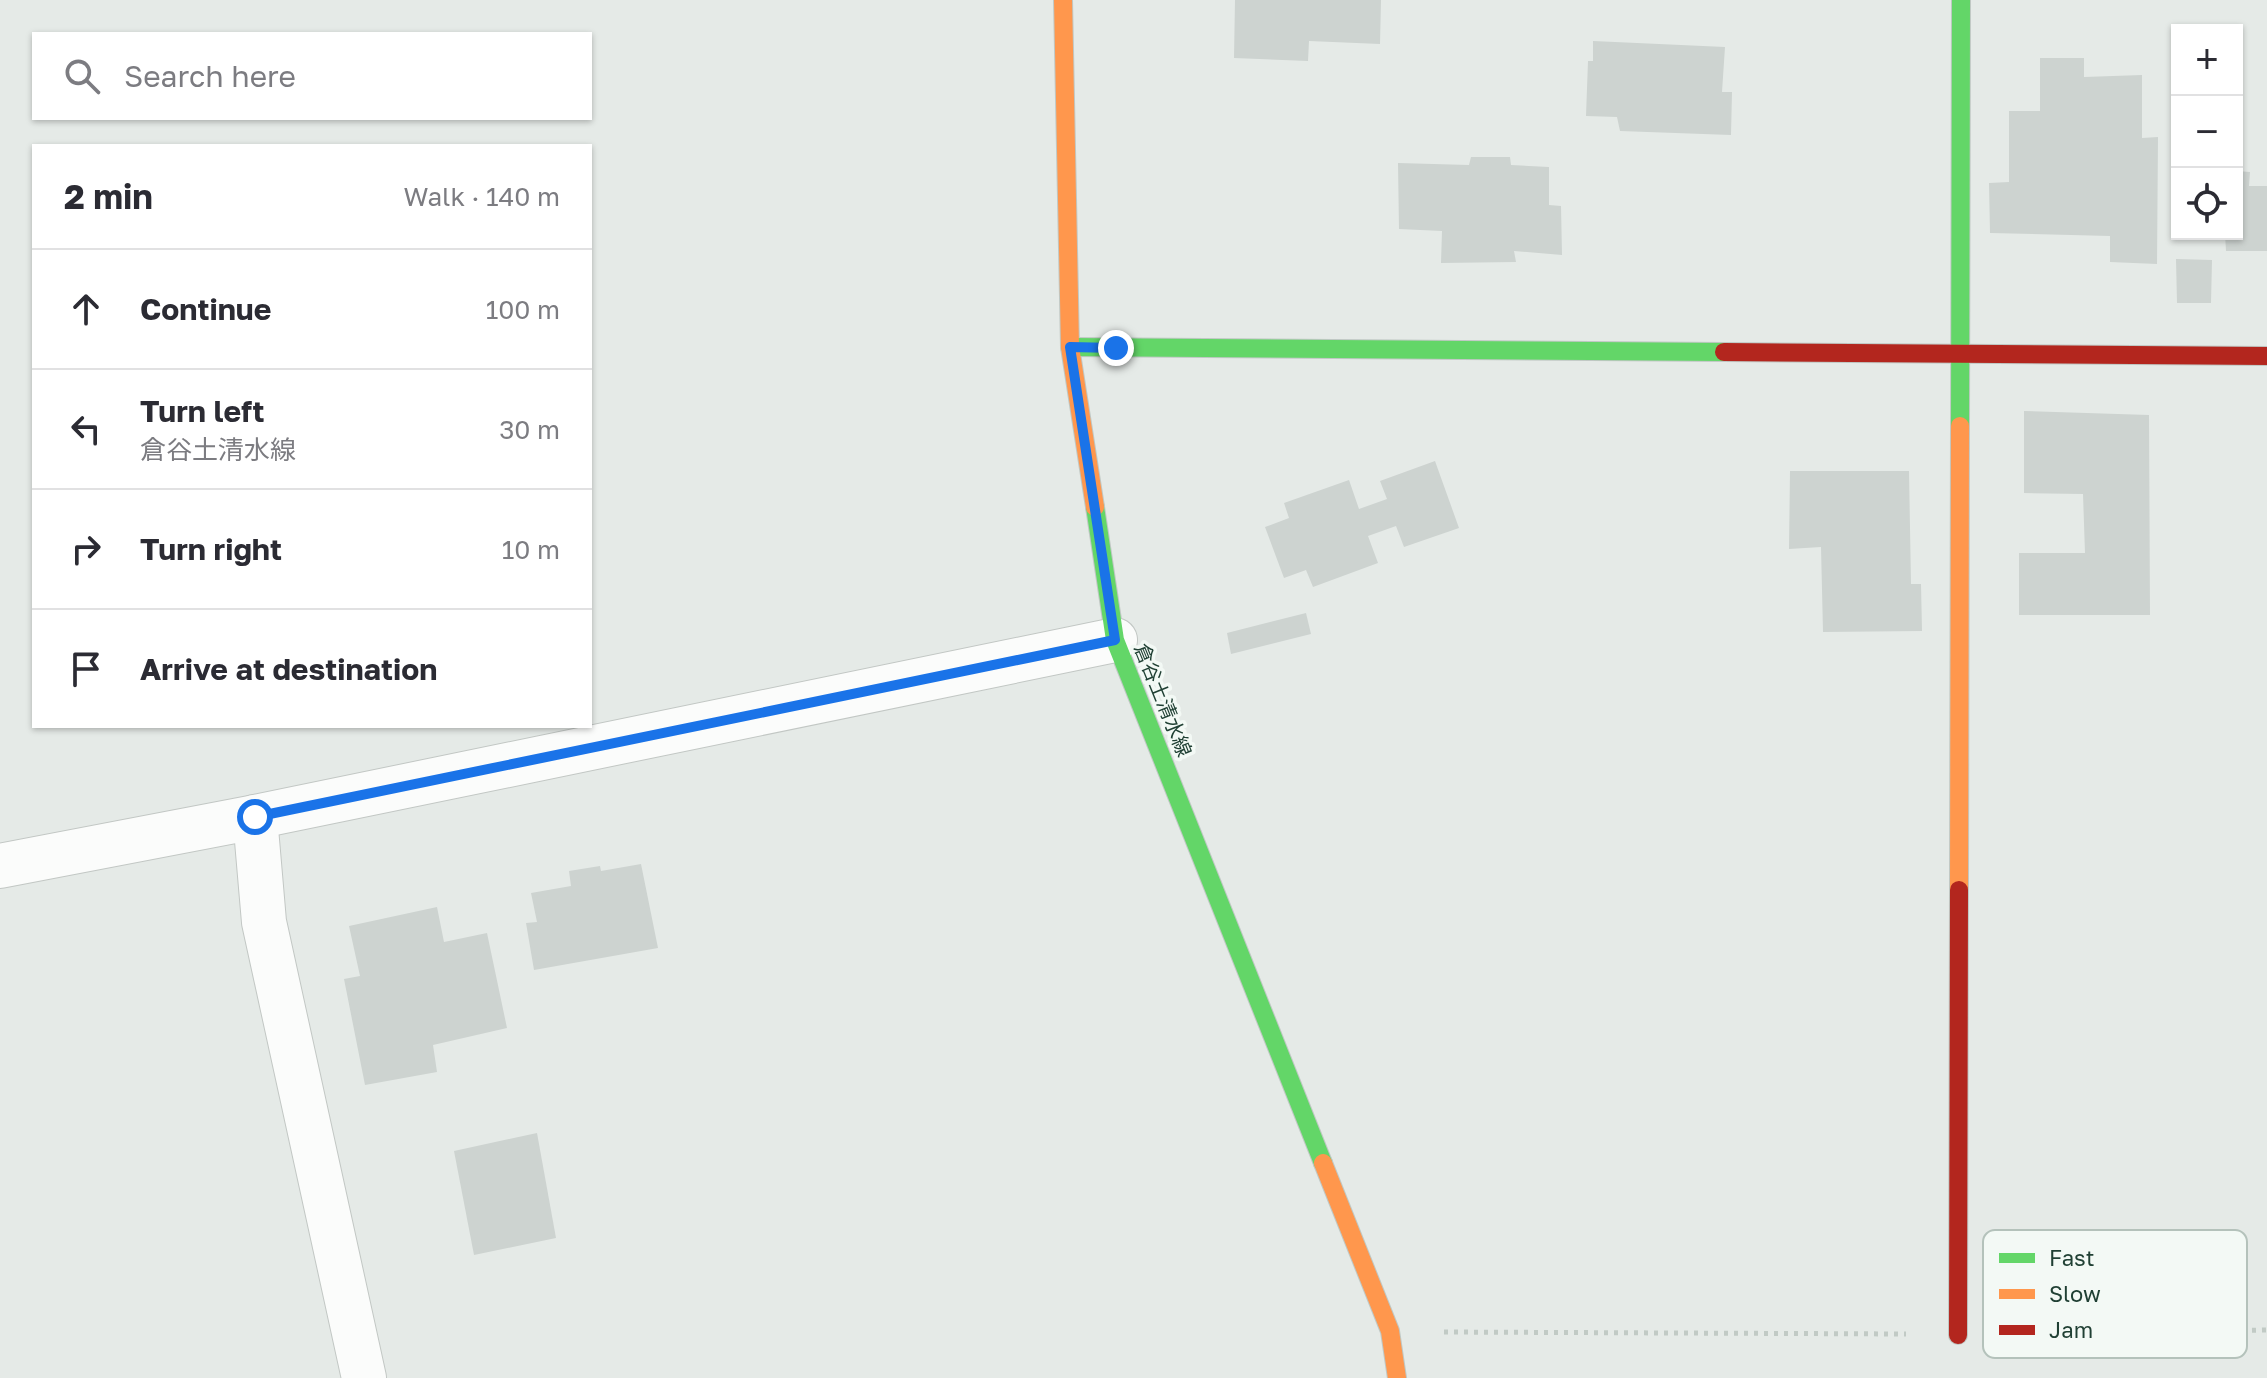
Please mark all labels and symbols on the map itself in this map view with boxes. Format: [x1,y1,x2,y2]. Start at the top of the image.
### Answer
route end [1098,330,1134,366]
street label: 倉谷土清水線 [1130,639,1198,760]
route start [237,799,273,835]
legend [1983,1230,2247,1358]
text: Fast [2049,1244,2095,1271]
text: Slow [2049,1280,2101,1307]
text: Jam [2049,1316,2093,1343]

